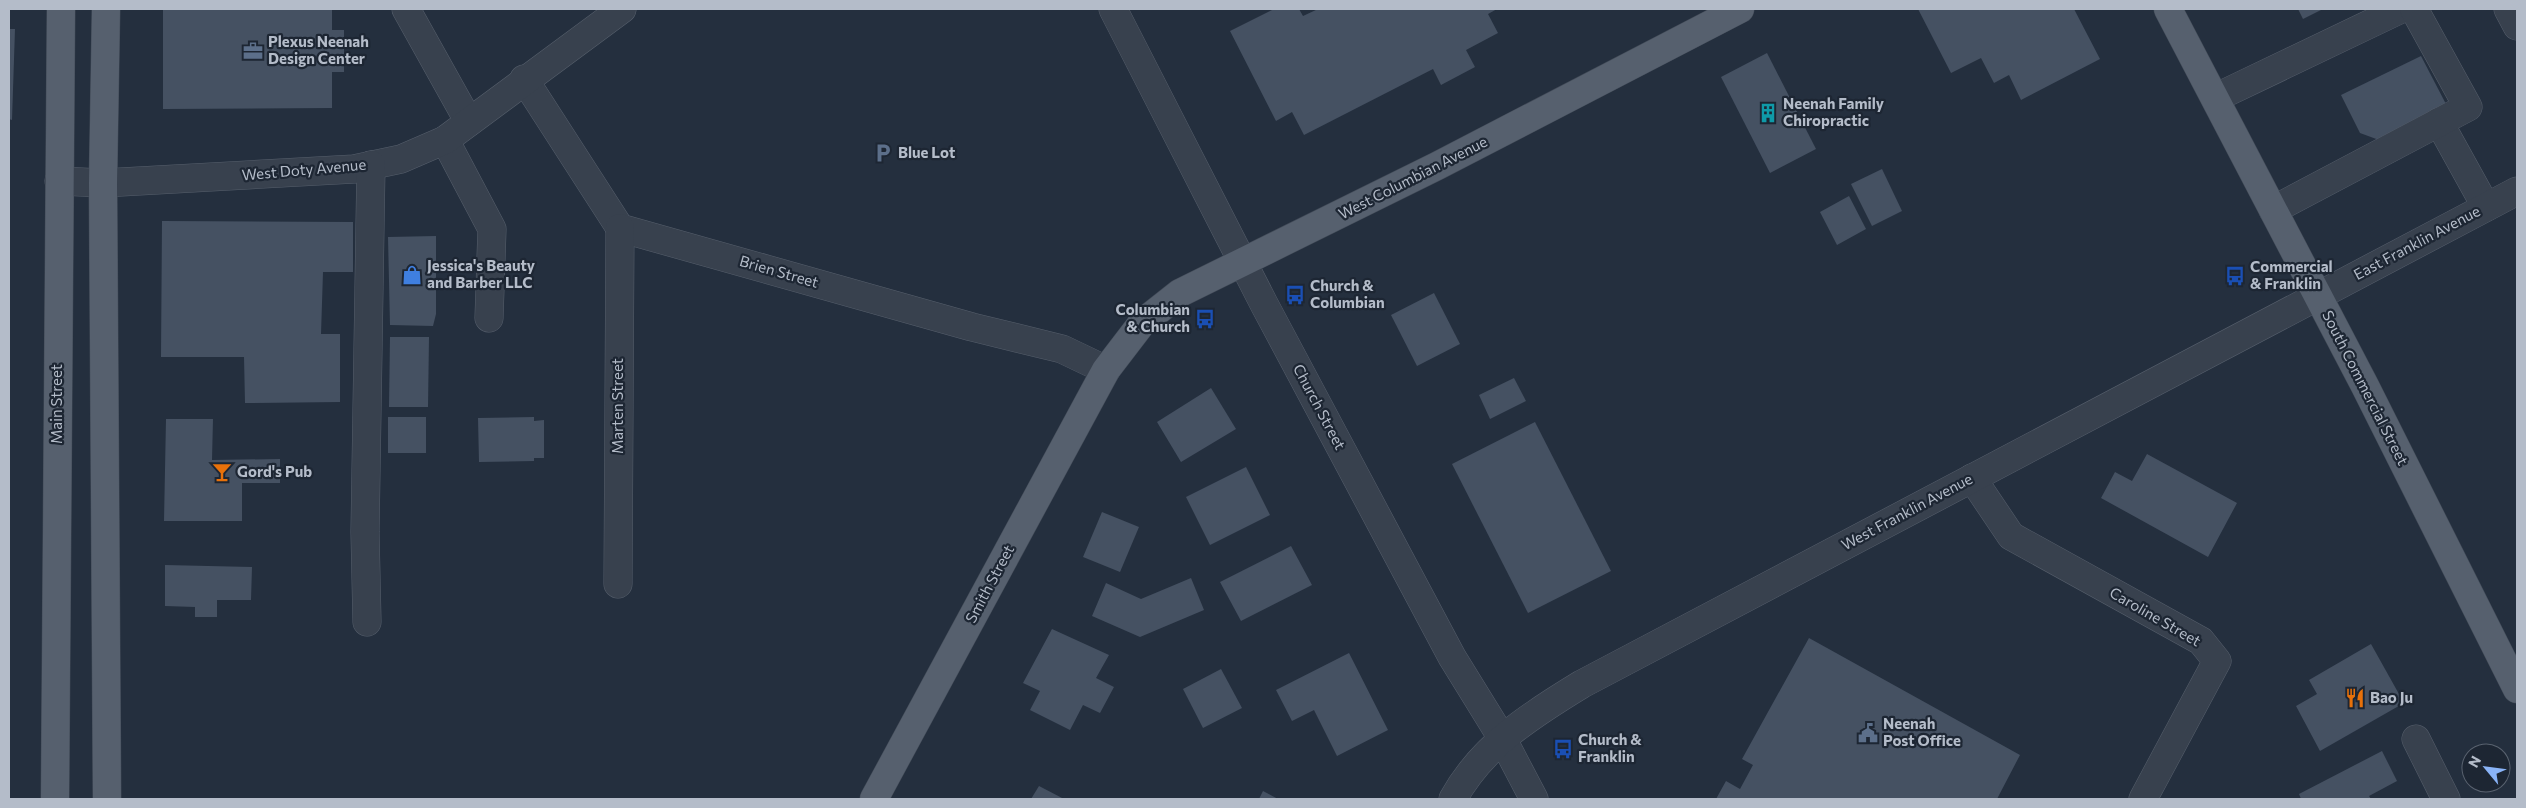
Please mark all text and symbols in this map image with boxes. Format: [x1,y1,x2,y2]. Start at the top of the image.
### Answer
place label: Plexus Neenah Design Center [268,32,369,67]
office icon: Plexus Neenah Design Center [242,40,264,62]
place label: Neenah Family Chiropractic [1783,94,1885,129]
building icon: Neenah Family Chiropractic [1757,102,1779,124]
street label: West Columbian Avenue [1335,132,1490,222]
parking icon: Blue Lot [872,142,894,164]
place label: Blue Lot [898,143,955,161]
street label: West Doty Avenue [241,155,367,183]
street label: East Franklin Avenue [2350,201,2483,283]
street label: Brien Street [738,251,821,291]
place label: Jessica's Beauty and Barber LLC [427,256,536,291]
place label: Commercial & Franklin [2250,257,2333,292]
shop icon: Jessica's Beauty and Barber LLC [401,264,423,286]
bus stop icon: Commercial & Franklin [2224,265,2246,287]
place label: Church & Columbian [1310,276,1385,311]
bus stop icon: Church & Columbian [1284,284,1306,306]
place label: Columbian & Church [1115,300,1190,335]
street label: South Commercial Street [2319,307,2413,468]
bus stop icon: Columbian & Church [1194,308,1216,330]
street label: Marten Street [608,358,626,454]
street label: Church Street [1290,361,1350,452]
street label: Main Street [47,364,65,444]
bar icon: Gord's Pub [211,461,233,483]
place label: Gord's Pub [237,462,312,480]
street label: West Franklin Avenue [1838,469,1975,553]
street label: Smith Street [961,541,1017,626]
street label: Caroline Street [2107,583,2204,649]
restaurant icon: Bao Ju [2344,687,2366,709]
place label: Bao Ju [2370,688,2413,706]
place label: Neenah Post Office [1883,714,1961,749]
public building icon: Neenah Post Office [1857,722,1879,744]
place label: Church & Franklin [1578,730,1642,765]
bus stop icon: Church & Franklin [1552,738,1574,760]
north arrow [2461,743,2511,793]
text: N [2464,753,2484,770]

